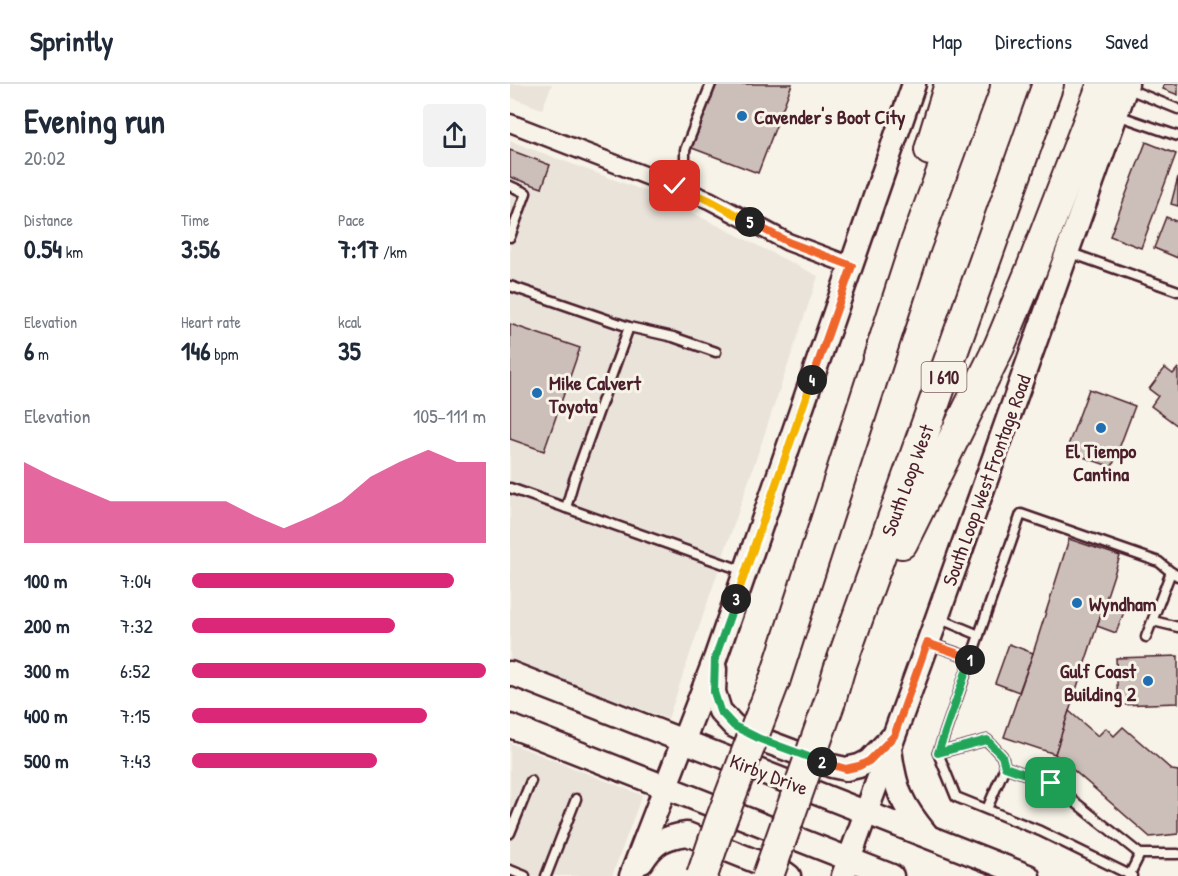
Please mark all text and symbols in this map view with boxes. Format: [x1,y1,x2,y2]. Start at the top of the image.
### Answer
text: Sprintly [30,22,113,60]
text: Map [932,27,962,56]
text: Directions [995,27,1072,56]
text: Saved [1105,27,1148,56]
text: Evening run [24,99,165,143]
place label: Cavender's Boot City [754,103,906,131]
button: share [423,104,486,167]
marker: Cavender's Boot City [735,109,749,123]
text: 20:02 [24,144,65,171]
pin [649,160,700,211]
icon: check [658,169,691,202]
pin: 5 [735,207,765,237]
text: Distance [24,209,73,231]
text: Time [181,209,209,231]
text: Pace [338,209,365,231]
text: 5 [747,211,753,233]
text: 0.54 [24,231,62,266]
text: 3:56 [181,231,220,266]
text: 7:17 [338,231,379,266]
text: km [62,241,83,263]
text: /km [379,241,407,263]
text: Elevation [24,311,77,333]
text: Heart rate [181,311,241,333]
text: kcal [338,311,361,333]
text: 6 [24,333,34,368]
text: 146 [181,333,211,368]
text: 35 [338,333,361,368]
text: m [34,343,49,365]
text: bpm [211,343,239,365]
road number: I 610 [922,362,966,392]
pin: 4 [797,365,827,395]
place label: Mike Calvert Toyota [548,369,642,420]
text: 4 [809,369,815,391]
street label: South Loop West Frontage Road [935,371,1037,589]
marker: Mike Calvert Toyota [530,386,544,400]
text: Elevation [24,402,90,429]
text: 105–111 m [413,402,486,429]
street label: South Loop West [874,420,940,539]
marker: El Tiempo Cantina [1094,421,1108,435]
place label: El Tiempo Cantina [1066,437,1136,487]
text: 100 m [24,567,67,594]
text: 7:04 [120,567,151,594]
pin: 3 [721,584,751,614]
text: 3 [732,588,740,610]
place label: Wyndham [1089,590,1157,618]
marker: Wyndham [1070,596,1084,610]
text: 200 m [24,612,69,639]
text: 7:32 [120,612,153,639]
pin: 1 [955,645,985,675]
text: 1 [967,649,973,671]
text: 300 m [24,657,69,684]
text: 6:52 [120,657,150,684]
place label: Gulf Coast Building 2 [1060,657,1137,708]
marker: Gulf Coast Building 2 [1141,674,1155,688]
text: 400 m [24,702,68,729]
text: 7:15 [120,702,150,729]
text: 500 m [24,747,69,774]
text: 7:43 [120,747,151,774]
street label: Kirby Drive [726,747,812,801]
pin: 2 [807,747,837,777]
text: 2 [818,751,826,773]
pin [1025,757,1076,808]
icon: arrive [1034,766,1067,799]

